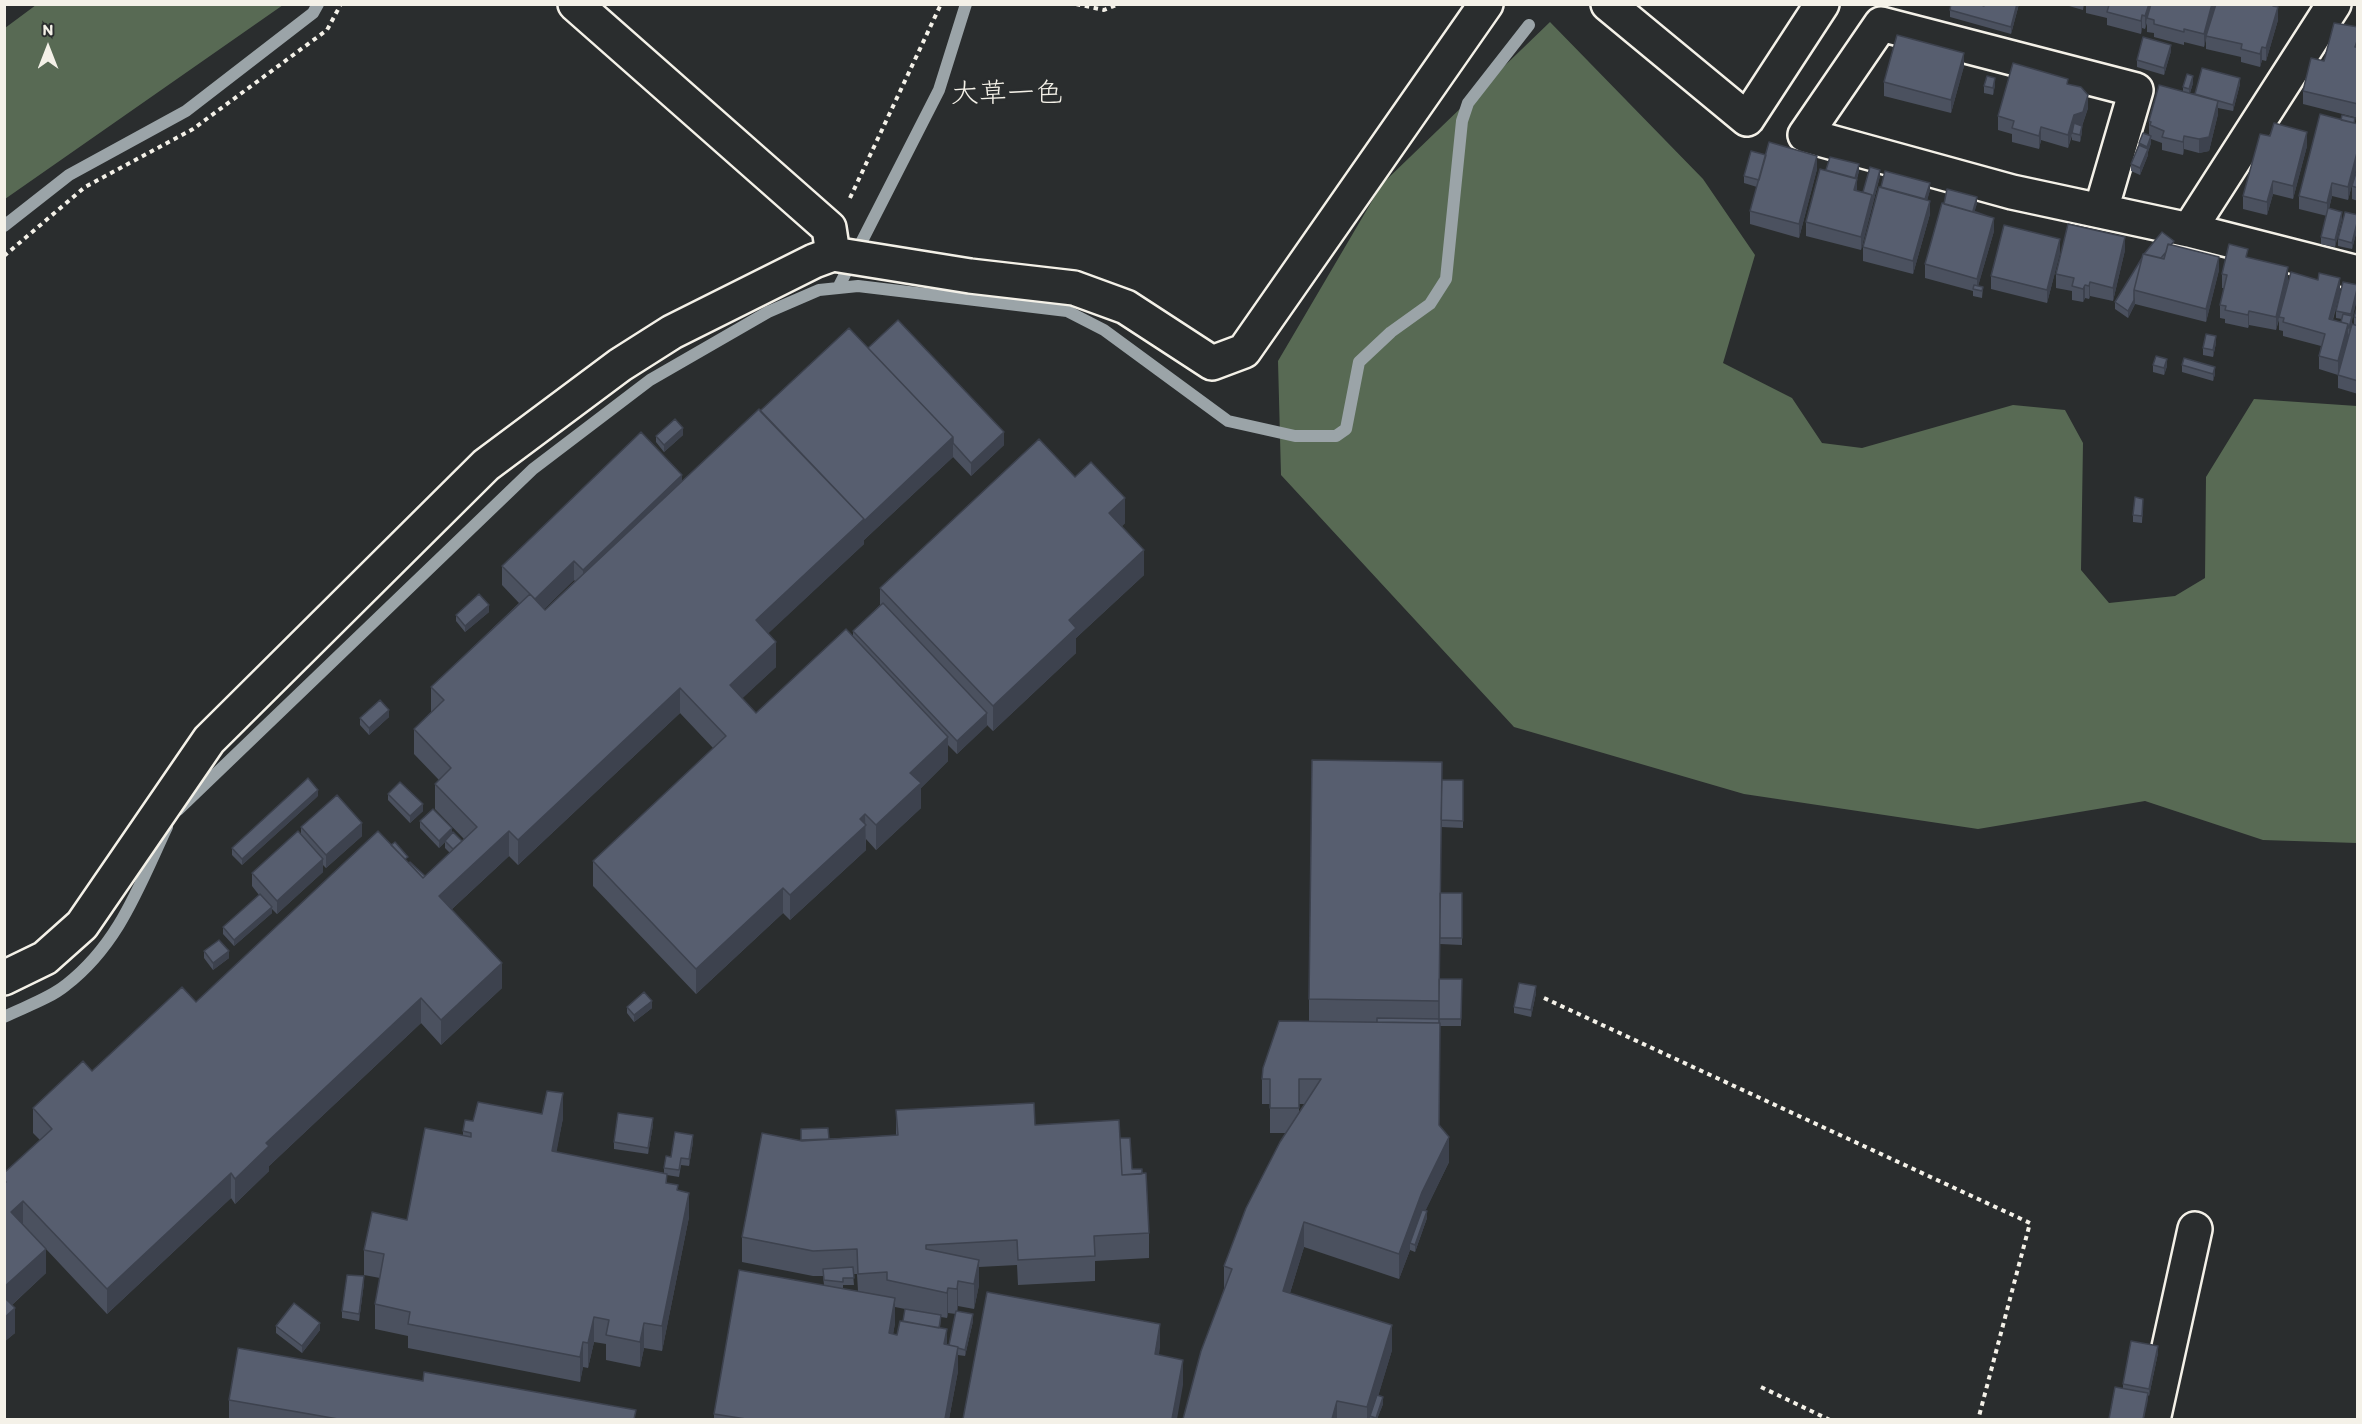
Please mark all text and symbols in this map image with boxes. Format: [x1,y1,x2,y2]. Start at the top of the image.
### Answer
north arrow [18,18,78,78]
text: N [43,20,53,39]
district label: 大草一色 [951,78,1063,112]

